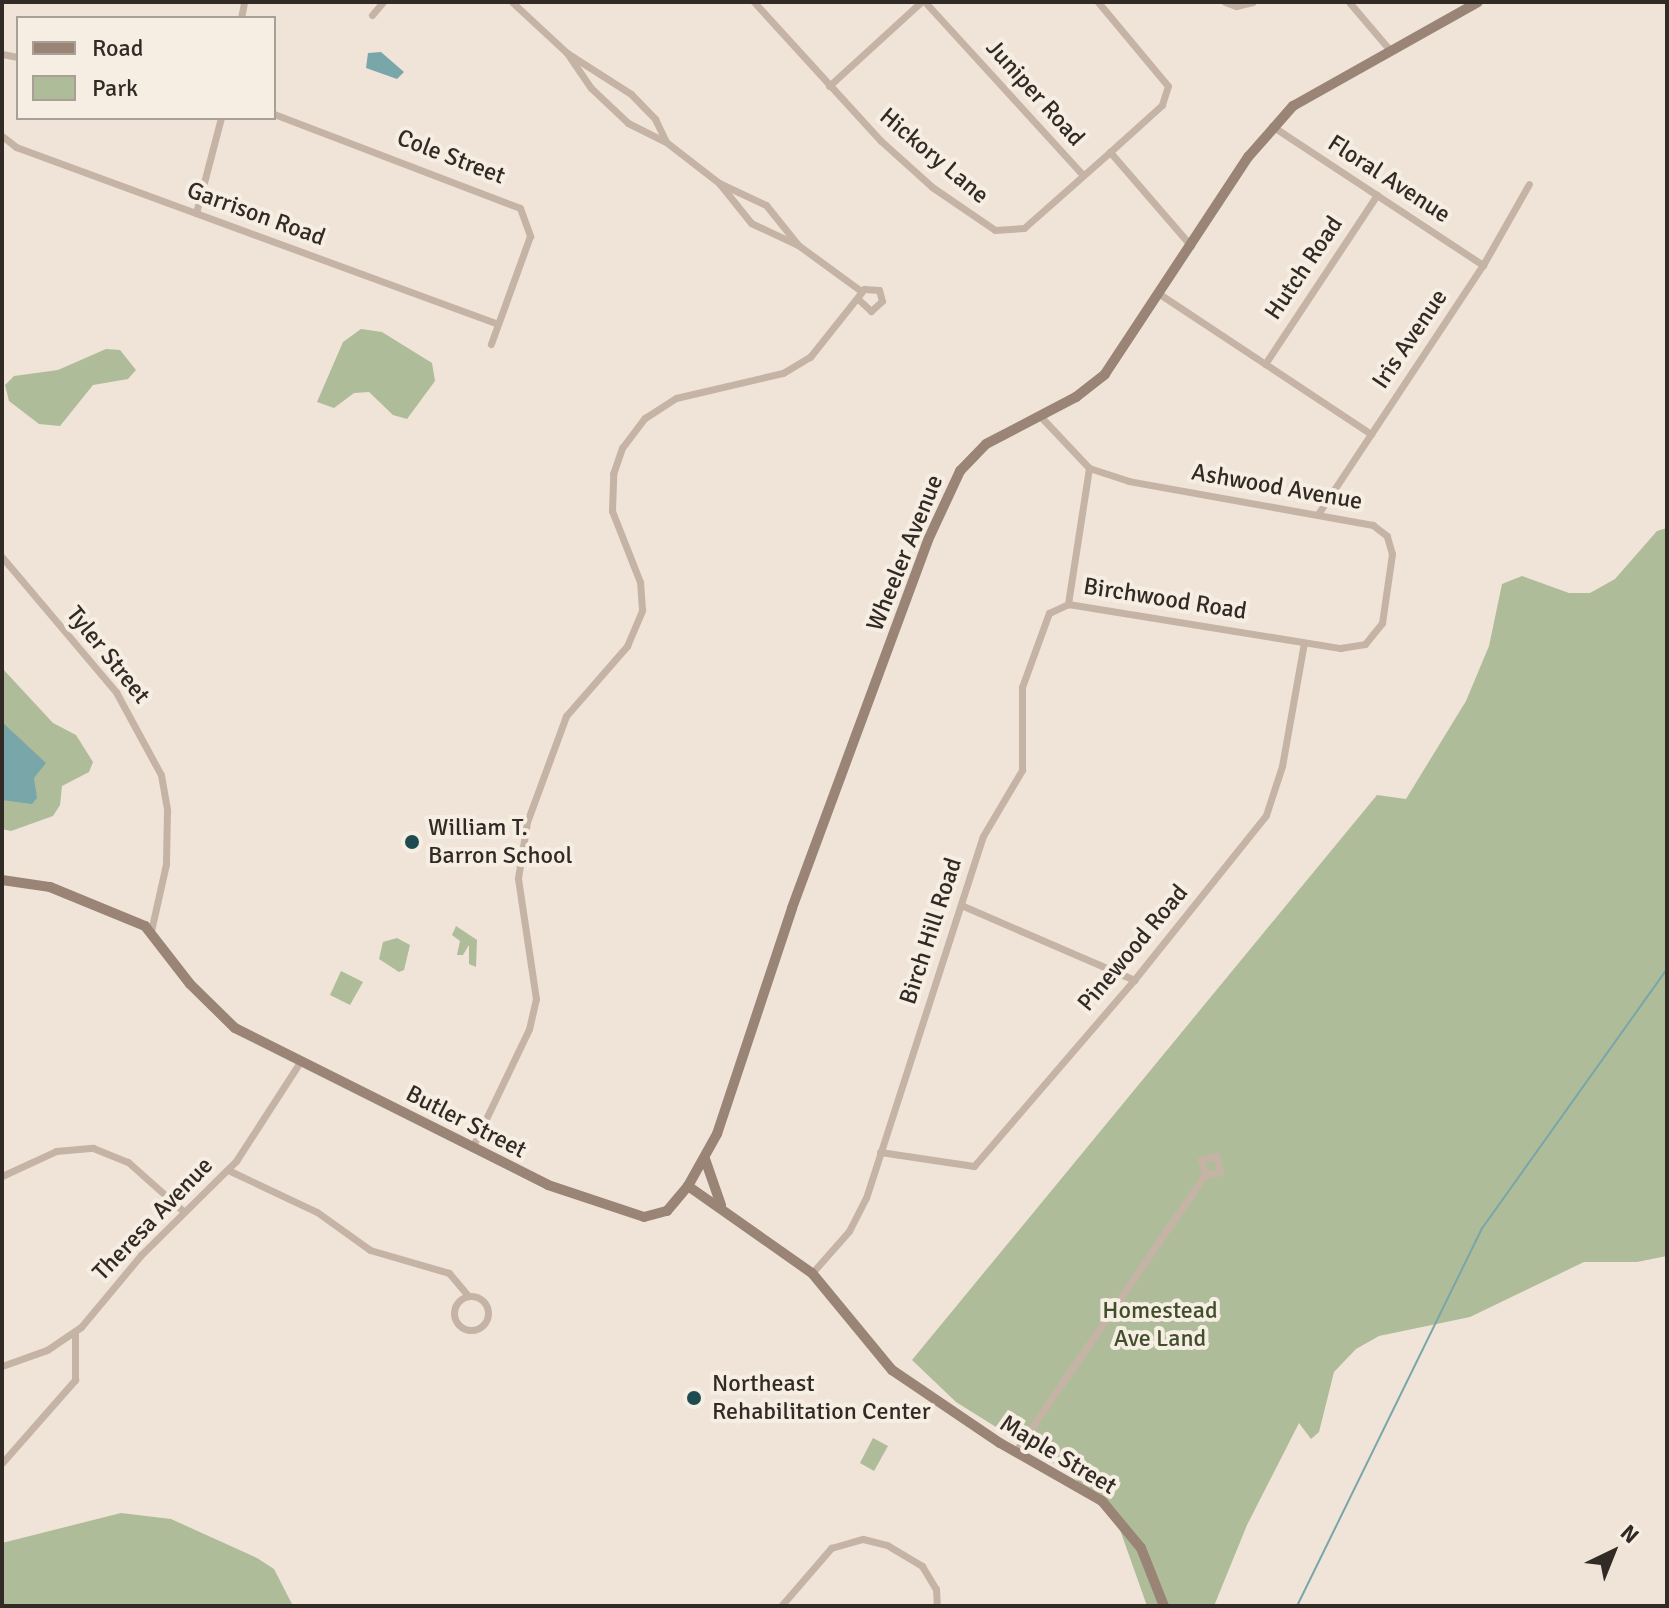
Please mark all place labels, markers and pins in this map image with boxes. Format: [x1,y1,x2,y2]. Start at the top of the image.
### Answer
place label: William T. Barron School [428,814,572,870]
marker: William T. Barron School [403,833,421,851]
place label: Northeast Rehabilitation Center [712,1370,931,1426]
marker: Northeast Rehabilitation Center [683,1387,705,1409]

